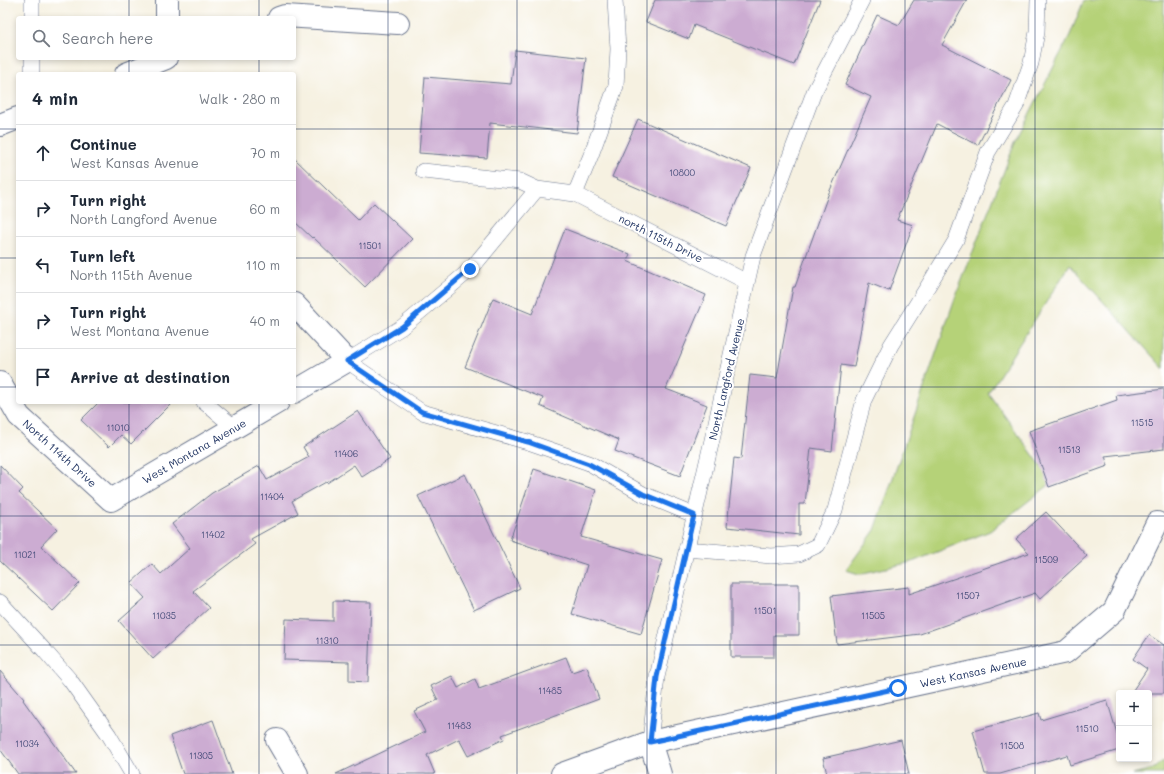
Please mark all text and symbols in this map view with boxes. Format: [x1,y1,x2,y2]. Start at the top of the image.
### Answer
search box [16,16,296,60]
icon: search [30,27,52,49]
text: Search here [62,28,153,48]
text: 4 min [32,87,78,109]
text: Walk · 280 m [199,90,280,107]
text: Continue [70,134,137,154]
icon: ahead [32,142,54,164]
text: 70 m [250,144,280,161]
text: West Kansas Avenue [70,154,199,171]
house number: 10800 [669,167,696,178]
text: Turn right [70,190,147,210]
icon: right [32,198,54,220]
text: 60 m [250,200,280,217]
text: North Langford Avenue [70,210,217,227]
street label: north 115th Drive [616,210,706,266]
house number: 11501 [359,240,381,251]
text: Turn left [70,246,135,266]
icon: left [32,254,54,276]
text: 110 m [246,256,280,273]
route end [461,260,479,278]
text: North 115th Avenue [70,266,192,283]
text: Turn right [70,302,147,322]
icon: right [32,310,54,332]
text: 40 m [250,312,280,329]
street label: North Langford Avenue [705,316,747,441]
text: West Montana Avenue [70,322,209,339]
icon: arrive [32,366,54,388]
text: Arrive at destination [70,367,230,387]
street label: West Montana Avenue [139,415,249,487]
street label: North 114th Drive [20,416,100,490]
house number: 11515 [1131,417,1153,428]
house number: 11010 [106,422,130,433]
house number: 11513 [1058,444,1080,455]
house number: 11406 [334,448,358,459]
house number: 11404 [260,491,285,502]
house number: 11402 [201,529,225,540]
house number: 11021 [14,549,36,560]
house number: 11509 [1034,554,1059,565]
house number: 11507 [956,590,980,601]
house number: 11501 [754,605,776,616]
house number: 11035 [152,610,176,621]
house number: 11505 [861,610,885,621]
house number: 11310 [316,635,339,646]
street label: West Kansas Avenue [918,653,1028,691]
route start [889,679,907,697]
house number: 11485 [538,685,562,696]
map controls [1116,690,1152,762]
button: + [1116,690,1152,726]
house number: 11483 [447,720,471,731]
house number: 11510 [1076,723,1099,734]
button: − [1116,726,1152,762]
house number: 11034 [15,738,40,749]
house number: 11508 [1000,740,1025,751]
house number: 11305 [189,750,213,761]

